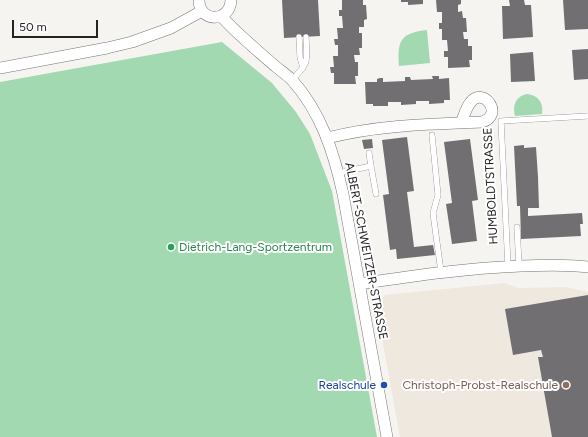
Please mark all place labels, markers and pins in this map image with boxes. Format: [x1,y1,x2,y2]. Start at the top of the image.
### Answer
place label: Dietrich-Lang-Sportzentrum [179,240,332,254]
marker: Dietrich-Lang-Sportzentrum [166,242,176,252]
place label: Realschule [319,378,376,392]
place label: Christoph-Probst-Realschule [402,378,558,392]
marker: Realschule [379,380,389,390]
marker: Christoph-Probst-Realschule [561,380,571,390]

